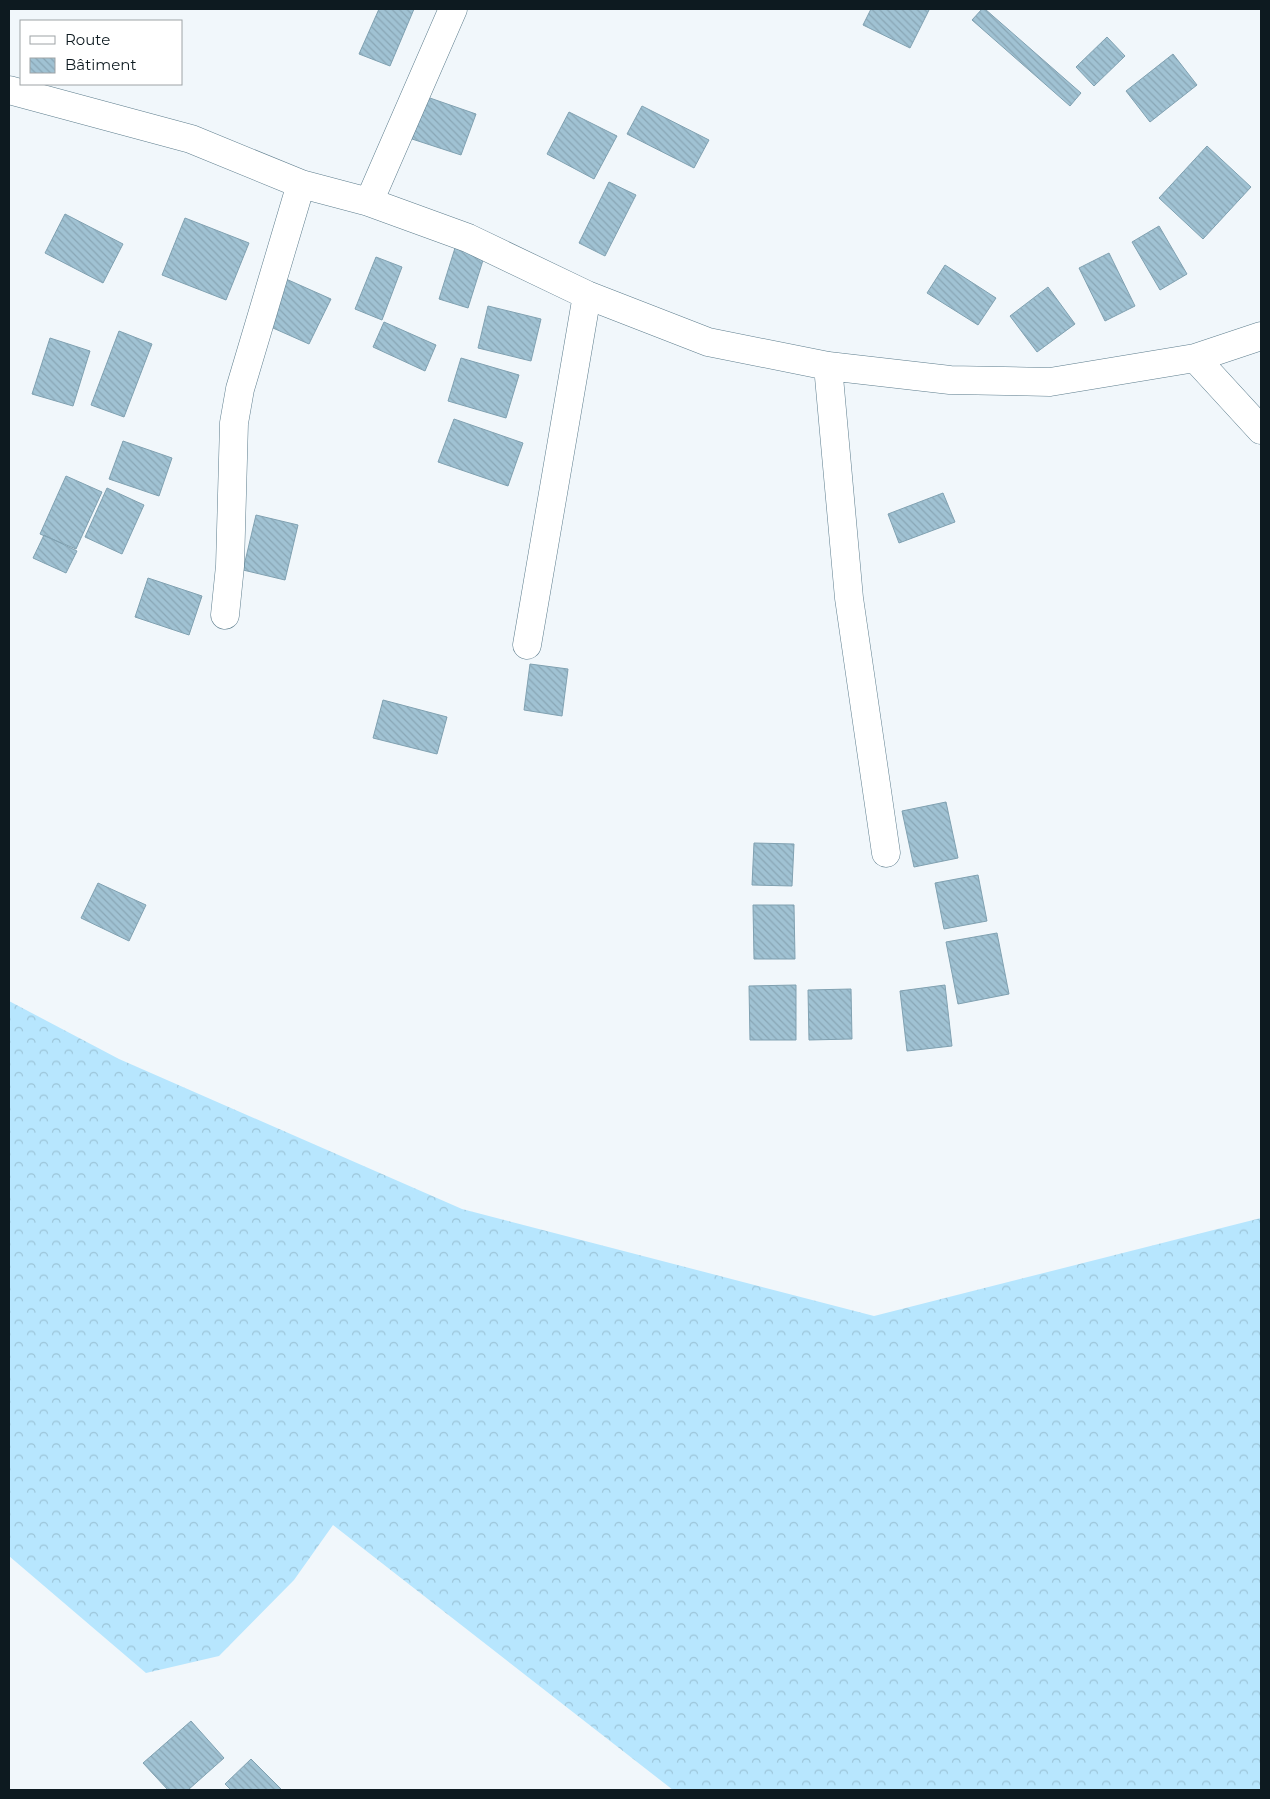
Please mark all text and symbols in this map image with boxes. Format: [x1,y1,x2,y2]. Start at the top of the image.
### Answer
legend [20,20,182,85]
text: Route [65,30,110,49]
text: Bâtiment [65,55,137,74]

